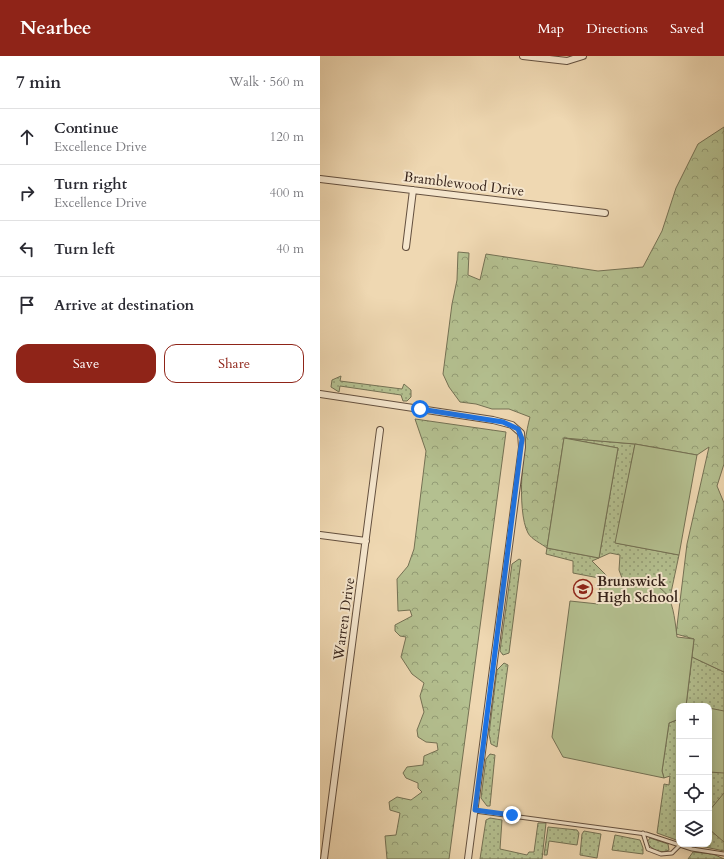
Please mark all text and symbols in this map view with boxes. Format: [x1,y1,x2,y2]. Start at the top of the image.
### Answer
text: Nearbee [20,15,91,41]
text: Map [538,19,564,38]
text: Directions [586,19,648,38]
text: Saved [670,19,704,38]
text: 7 min [16,71,61,94]
text: Walk · 560 m [229,73,304,91]
text: Continue [54,118,119,138]
icon: ahead [16,126,38,148]
text: 120 m [270,128,304,146]
text: Excellence Drive [54,138,147,156]
street label: Bramblewood Drive [403,167,525,201]
text: Turn right [54,174,127,194]
icon: right [16,182,38,204]
text: 400 m [270,184,304,202]
text: Excellence Drive [54,194,147,212]
icon: left [16,238,38,260]
text: Turn left [54,239,115,259]
text: 40 m [276,240,304,258]
icon: arrive [16,294,38,316]
text: Arrive at destination [54,295,194,315]
button: Save [16,344,156,383]
button: Share [164,344,304,383]
route start [411,400,429,418]
place label: Brunswick High School [597,572,678,607]
street label: Warren Drive [329,576,359,663]
school or university icon: Brunswick High School [572,578,594,600]
map controls [676,703,712,847]
button: + [676,703,712,739]
button: − [676,739,712,775]
button: locate [676,775,712,811]
route end [503,806,521,824]
button: layers [676,811,712,847]

